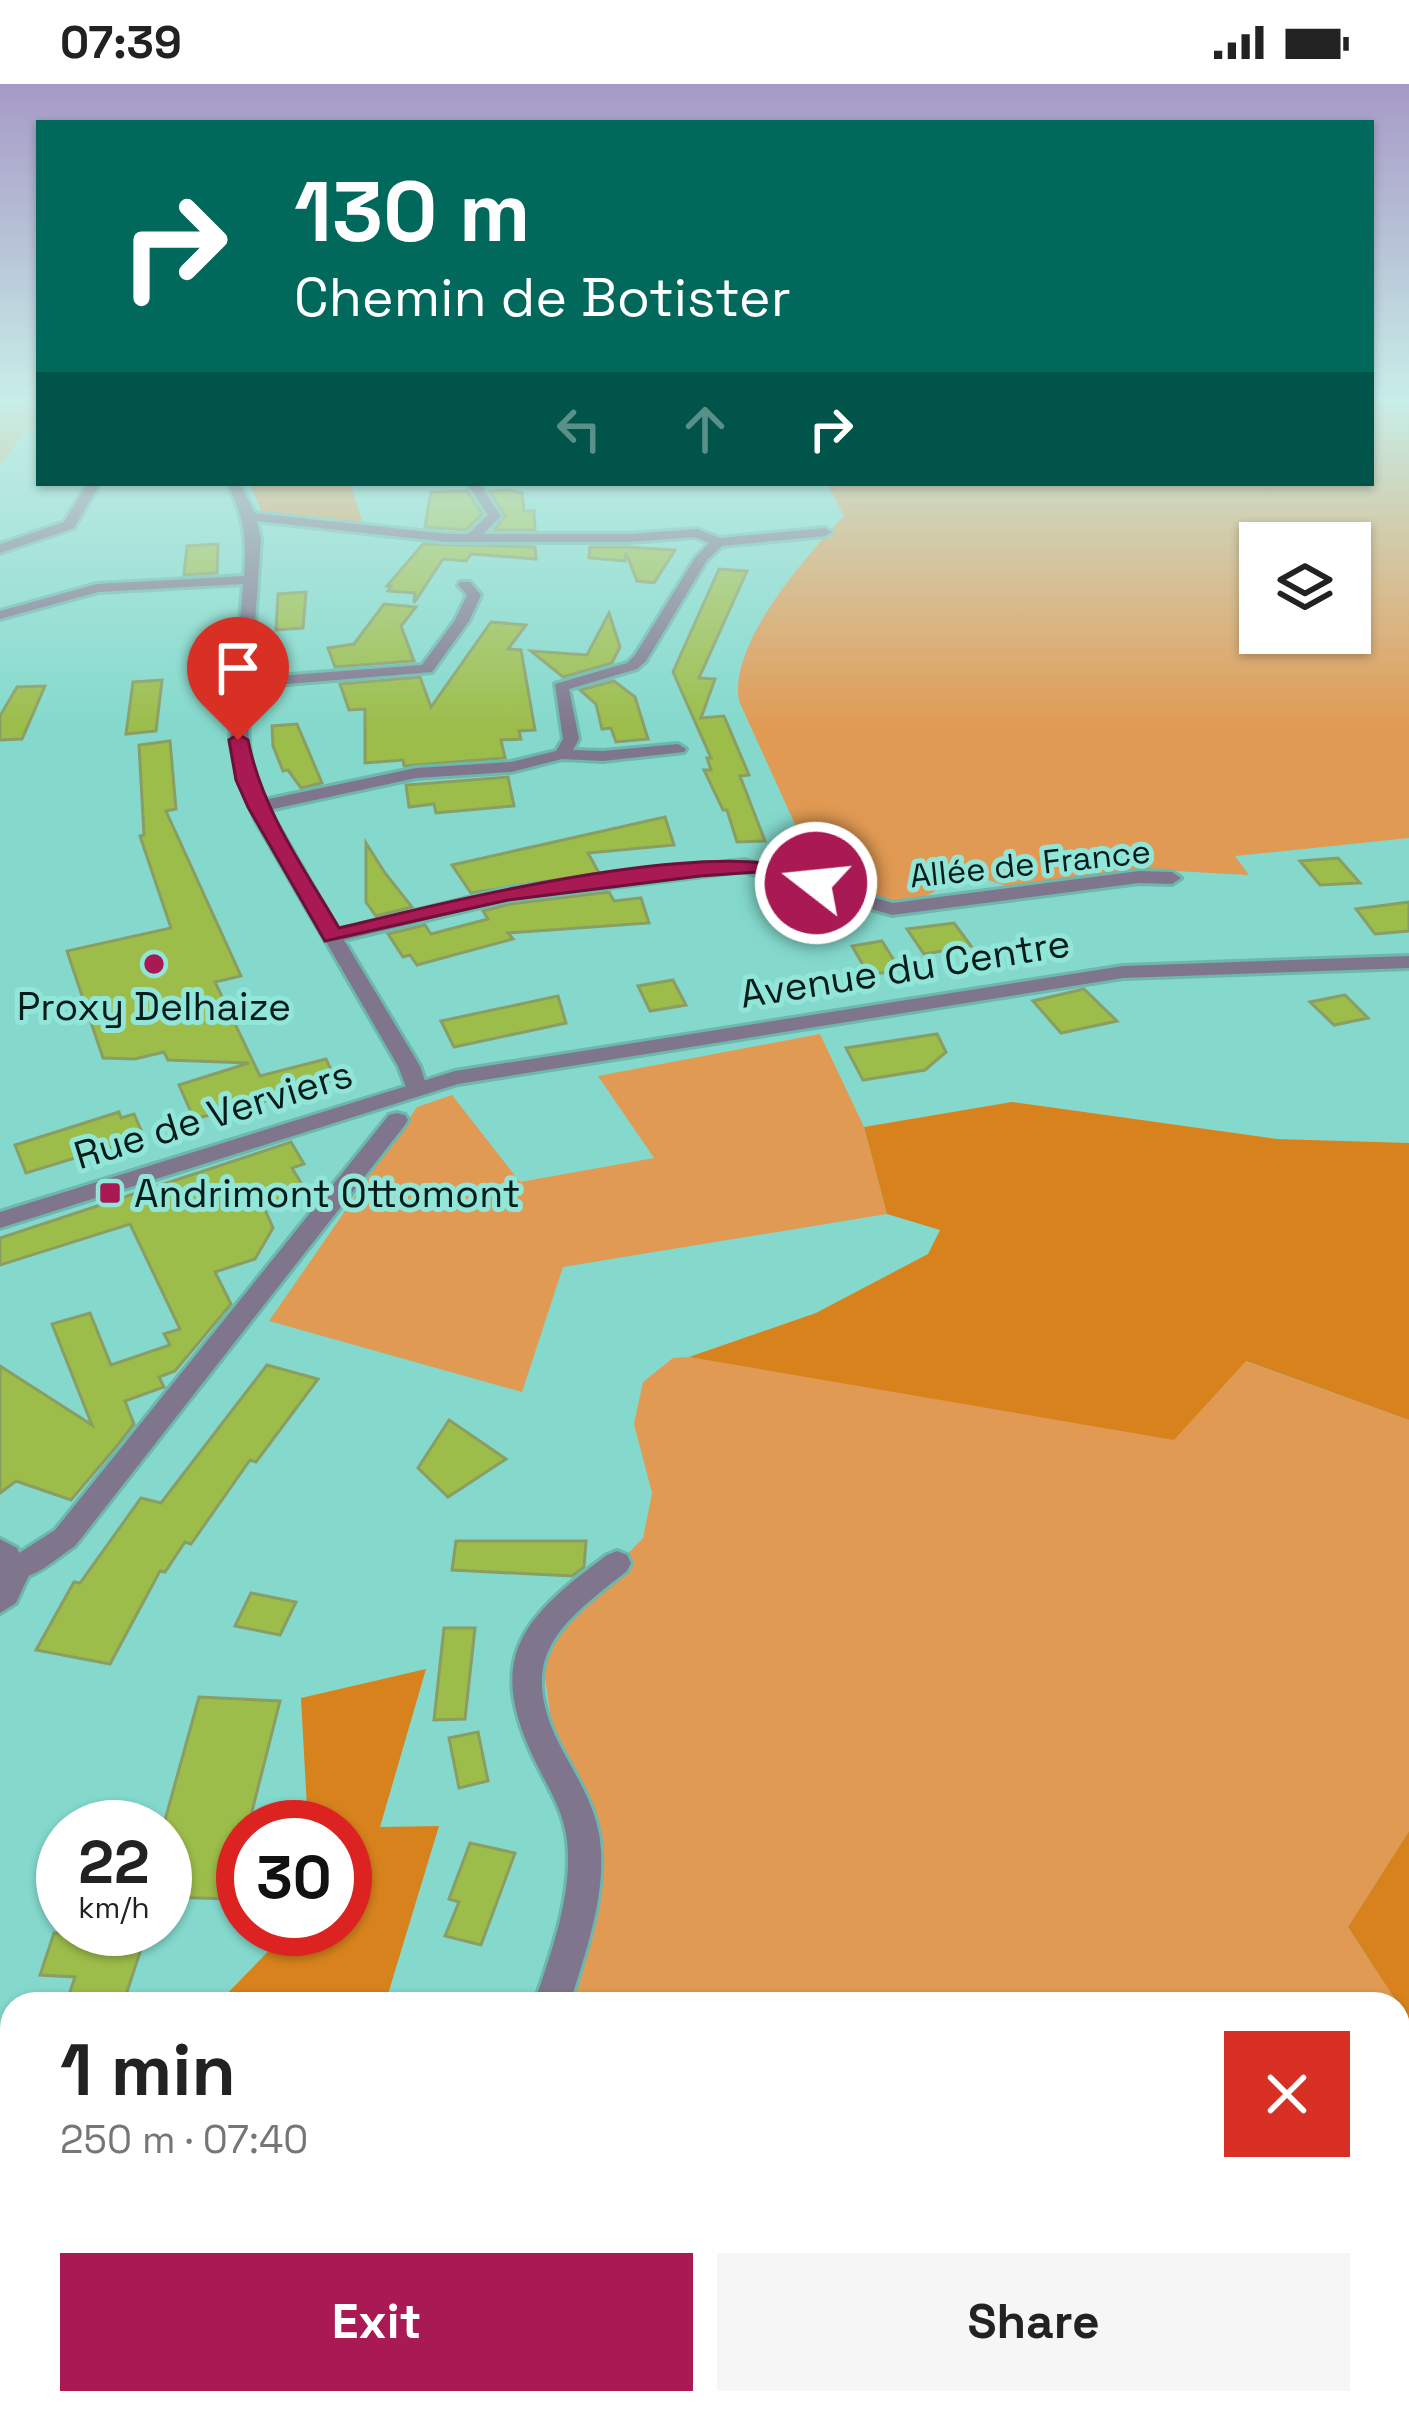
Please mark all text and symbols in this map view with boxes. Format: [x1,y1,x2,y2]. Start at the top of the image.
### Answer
text: 07:39 [60,14,182,71]
text: 130 m [294,158,531,266]
icon: right [96,168,252,324]
text: Chemin de Botister [294,263,791,332]
icon: left [546,396,612,462]
icon: ahead [672,396,738,462]
icon: right [798,396,864,462]
map controls [1239,522,1371,654]
button: layers [1239,522,1371,654]
pin [187,617,289,740]
icon: arrive [205,635,271,701]
position arrow [753,820,879,946]
street label: Allée de France [908,830,1153,898]
street label: Avenue du Centre [737,918,1074,1019]
marker: Proxy Delhaize [141,951,167,977]
place label: Proxy Delhaize [17,982,291,1031]
street label: Rue de Verviers [68,1049,358,1180]
place label: Andrimont Ottomont [134,1169,520,1218]
marker: Andrimont Ottomont [97,1180,123,1206]
speed limit sign: 30 [216,1800,372,1956]
text: 22 [78,1824,150,1901]
text: km/h [78,1888,150,1927]
text: 1 min [60,2024,236,2116]
button: close [1224,2031,1350,2157]
text: 250 m · 07:40 [60,2115,308,2164]
button: Exit [60,2253,693,2391]
button: Share [717,2253,1350,2391]

